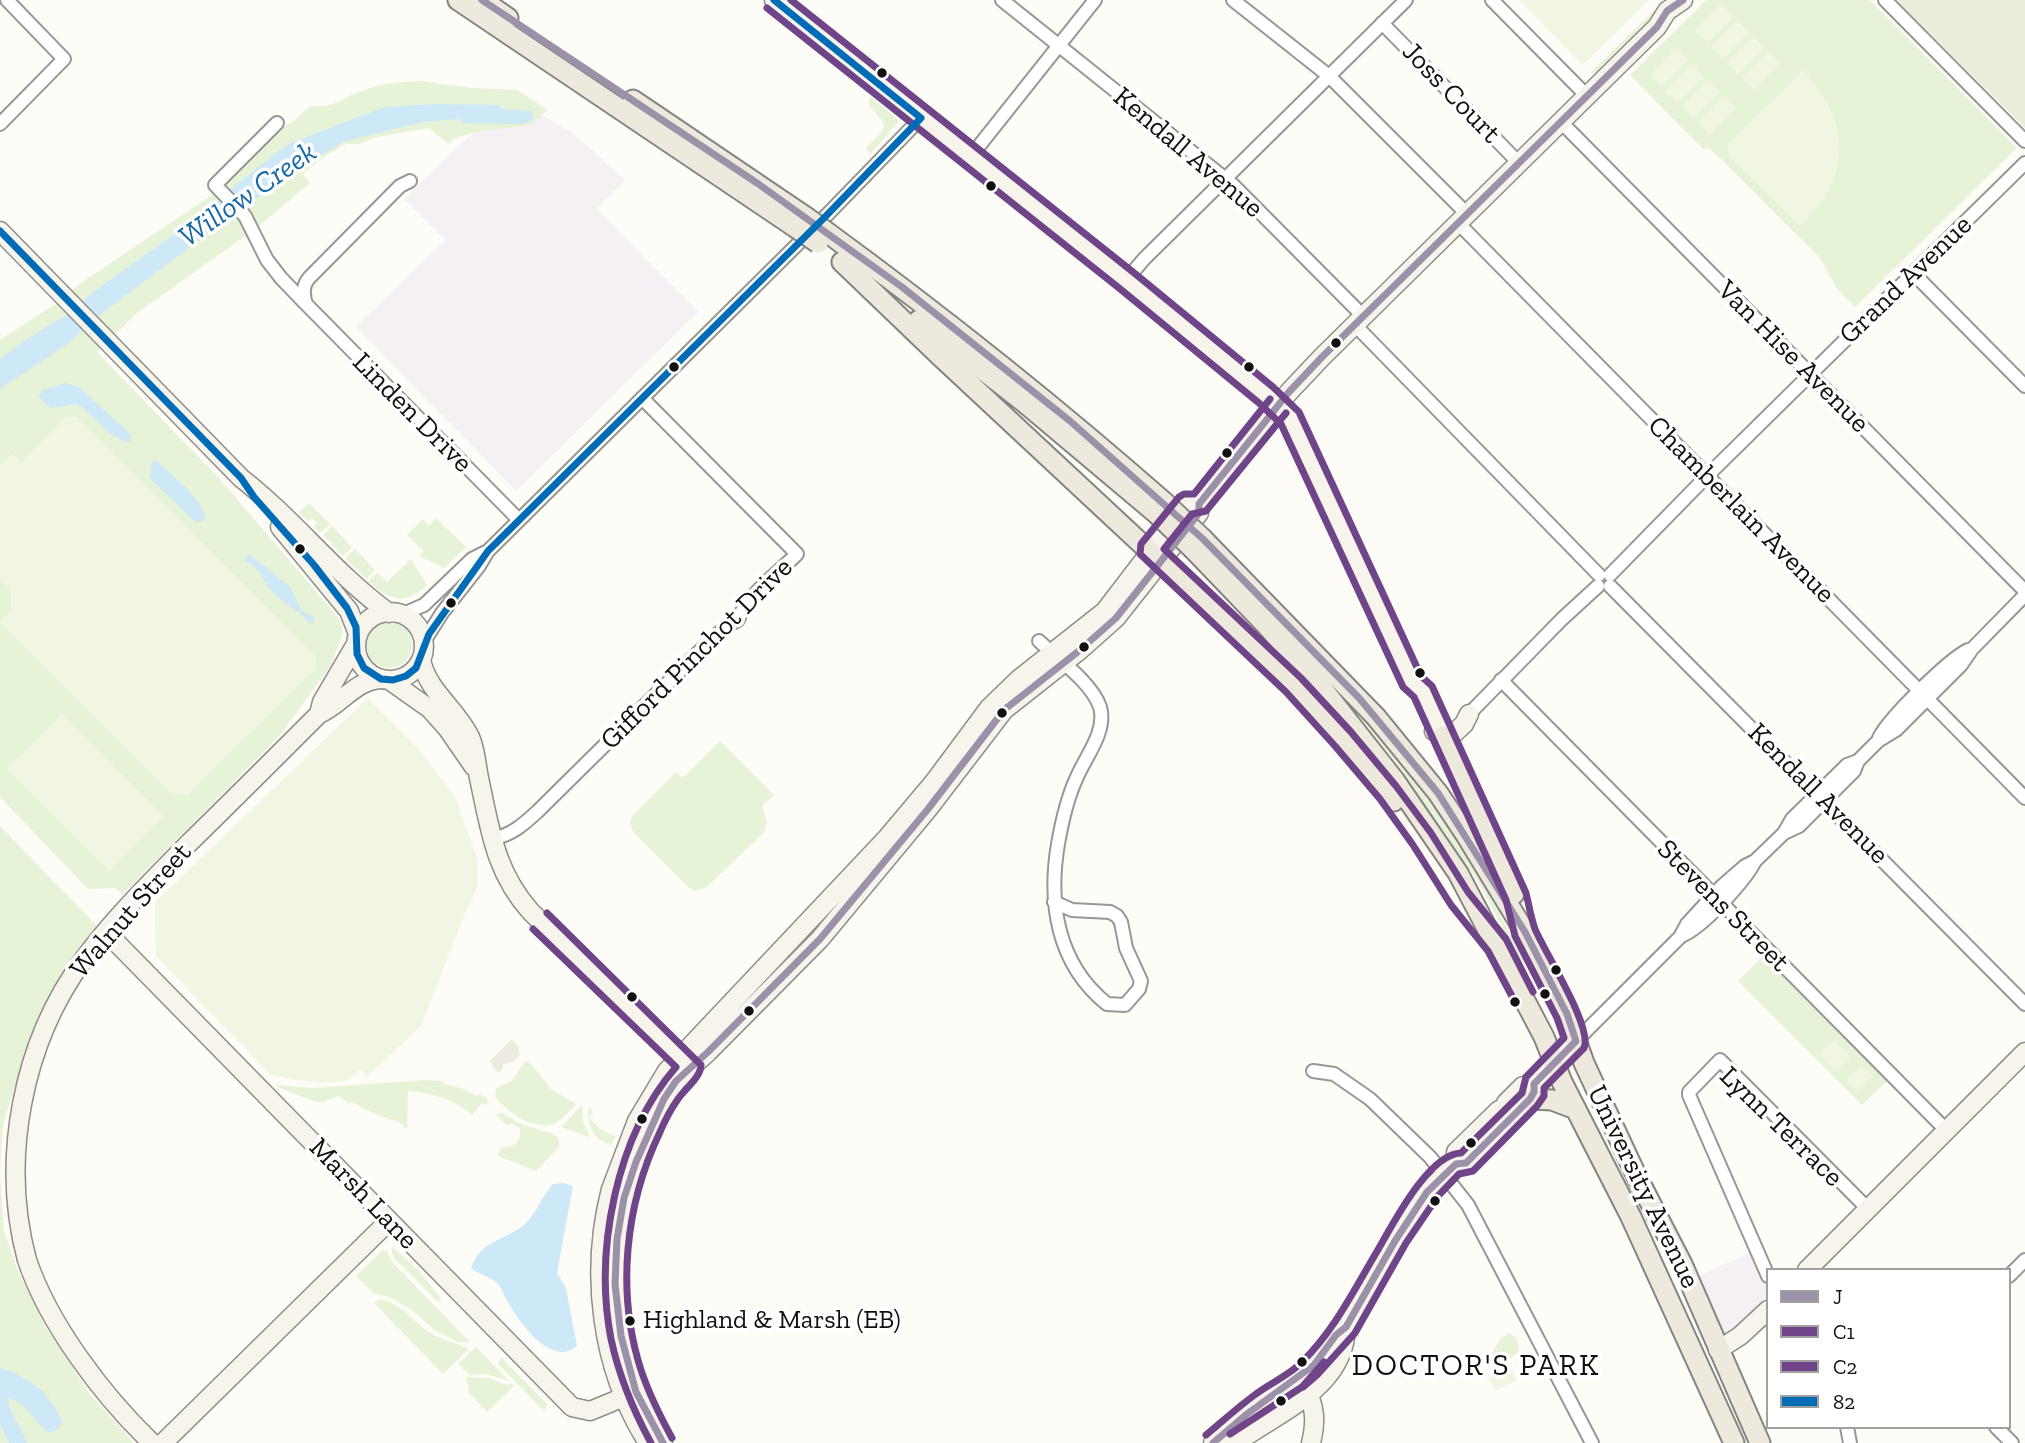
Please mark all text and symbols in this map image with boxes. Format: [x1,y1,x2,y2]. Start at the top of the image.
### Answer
street label: Joss Court [1395,35,1507,151]
unlabelled marker [875,66,889,80]
street label: Kendall Avenue [1106,81,1270,225]
water label: Willow Creek [172,134,324,256]
unlabelled marker [984,179,998,193]
street label: Grand Avenue [1833,208,1979,352]
street label: Van Hise Avenue [1710,274,1876,440]
unlabelled marker [1329,336,1343,350]
street label: Linden Drive [345,346,479,480]
unlabelled marker [667,360,681,374]
unlabelled marker [1242,360,1256,374]
street label: Chamberlain Avenue [1640,409,1842,611]
unlabelled marker [1220,446,1234,460]
unlabelled marker [293,542,307,556]
street label: Gifford Pinchot Drive [594,551,800,757]
unlabelled marker [444,596,458,610]
unlabelled marker [1077,640,1091,654]
unlabelled marker [1413,666,1427,680]
unlabelled marker [995,706,1009,720]
street label: Kendall Avenue [1741,717,1895,871]
street label: Stevens Street [1650,833,1796,979]
street label: Walnut Street [63,837,199,985]
unlabelled marker [1549,963,1563,977]
unlabelled marker [1538,987,1552,1001]
unlabelled marker [625,990,639,1004]
unlabelled marker [1508,995,1522,1009]
unlabelled marker [742,1004,756,1018]
street label: Lynn Terrace [1712,1060,1850,1194]
street label: University Avenue [1579,1080,1707,1294]
unlabelled marker [635,1112,649,1126]
street label: Marsh Lane [302,1131,424,1257]
unlabelled marker [1464,1136,1478,1150]
unlabelled marker [1428,1194,1442,1208]
legend [1766,1268,2011,1429]
text: J [1833,1284,1843,1309]
place label: Highland & Marsh (EB) [643,1305,901,1337]
marker: Highland & Marsh (EB) [623,1314,637,1328]
text: C1 [1833,1319,1855,1344]
district label: DOCTOR'S PARK [1353,1348,1599,1384]
text: C2 [1833,1354,1857,1379]
unlabelled marker [1295,1355,1309,1369]
text: 82 [1833,1389,1855,1414]
unlabelled marker [1274,1394,1288,1408]

